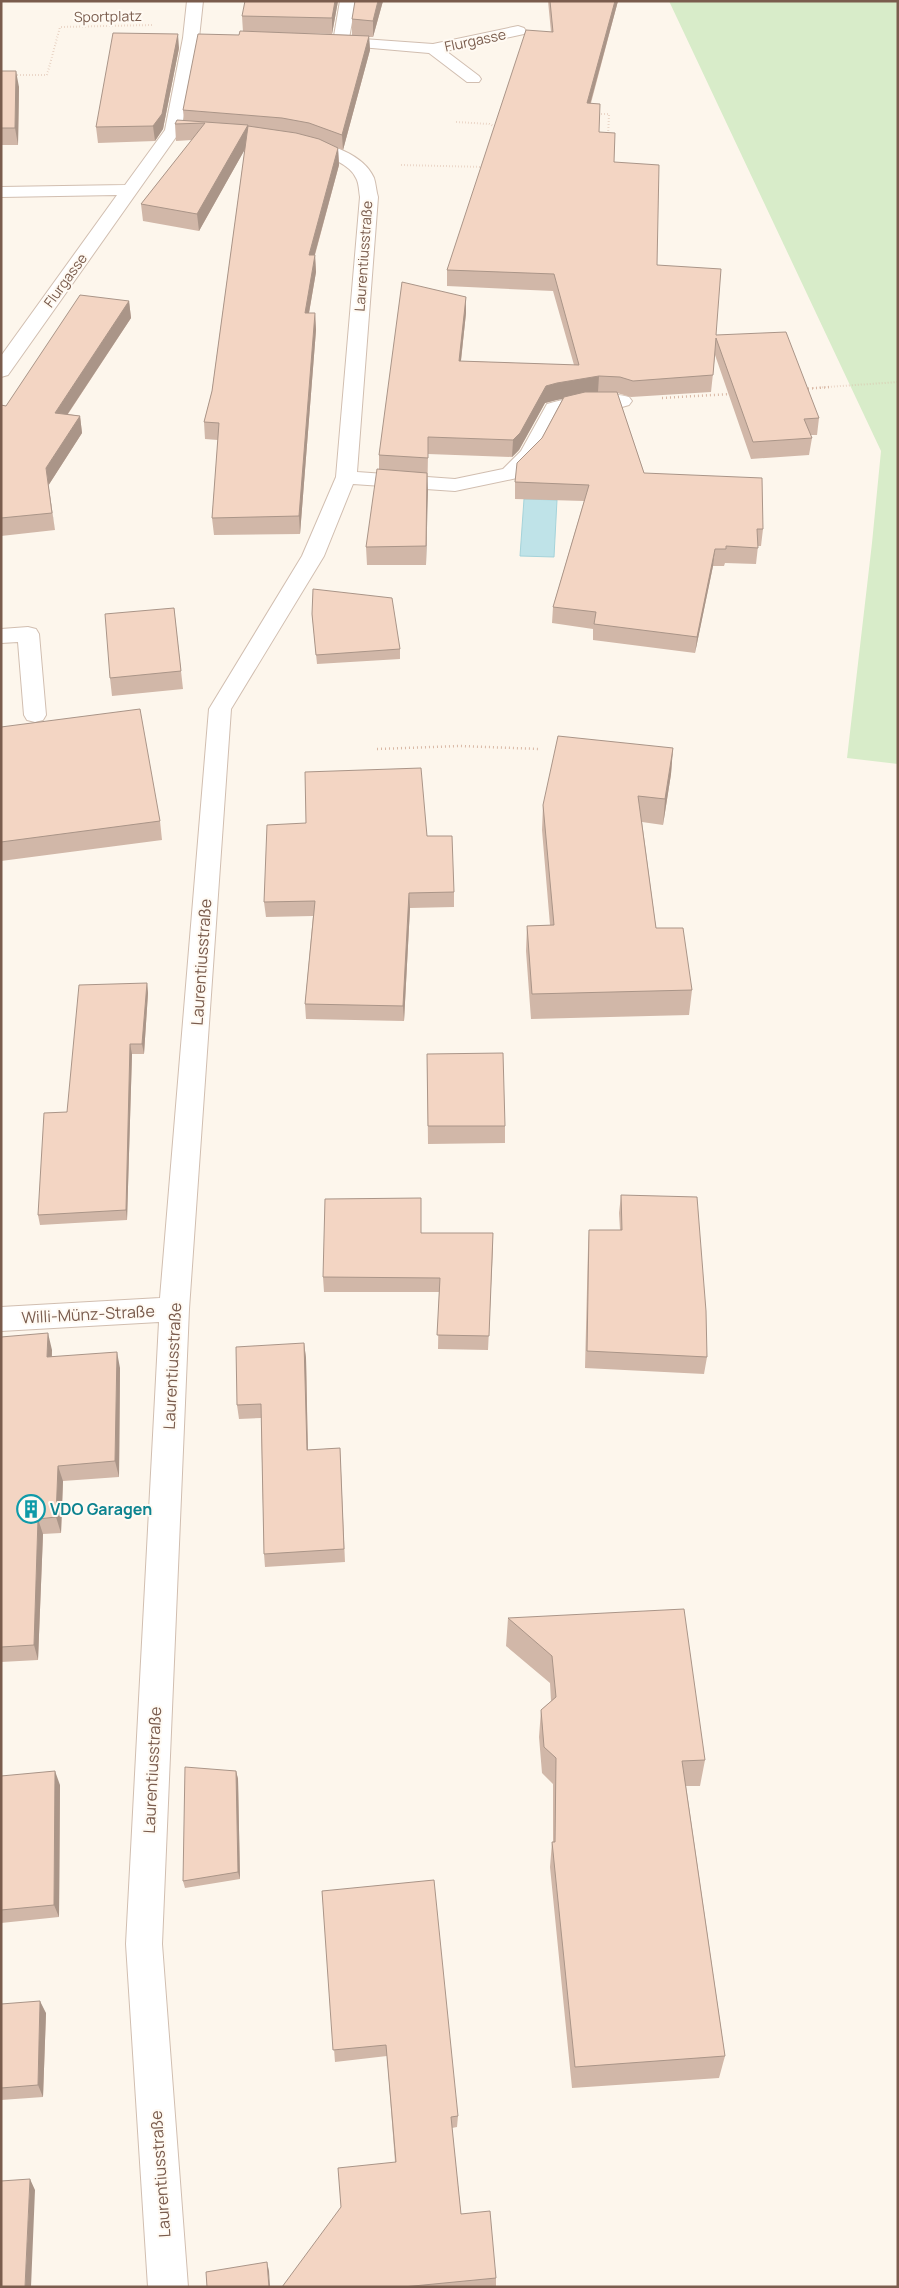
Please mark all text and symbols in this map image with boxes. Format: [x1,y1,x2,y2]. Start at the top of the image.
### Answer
street label: Sportplatz [74,6,142,26]
street label: Flurgasse [443,24,507,56]
street label: Laurentiusstraße [350,200,376,312]
street label: Flurgasse [39,249,91,311]
street label: Laurentiusstraße [186,898,216,1026]
street label: Willi-Münz-Straße [21,1300,155,1328]
street label: Laurentiusstraße [158,1302,186,1430]
building icon: VDO Garagen [16,1494,46,1524]
place label: VDO Garagen [50,1498,152,1520]
street label: Laurentiusstraße [138,1706,166,1834]
street label: Laurentiusstraße [145,2110,175,2238]

